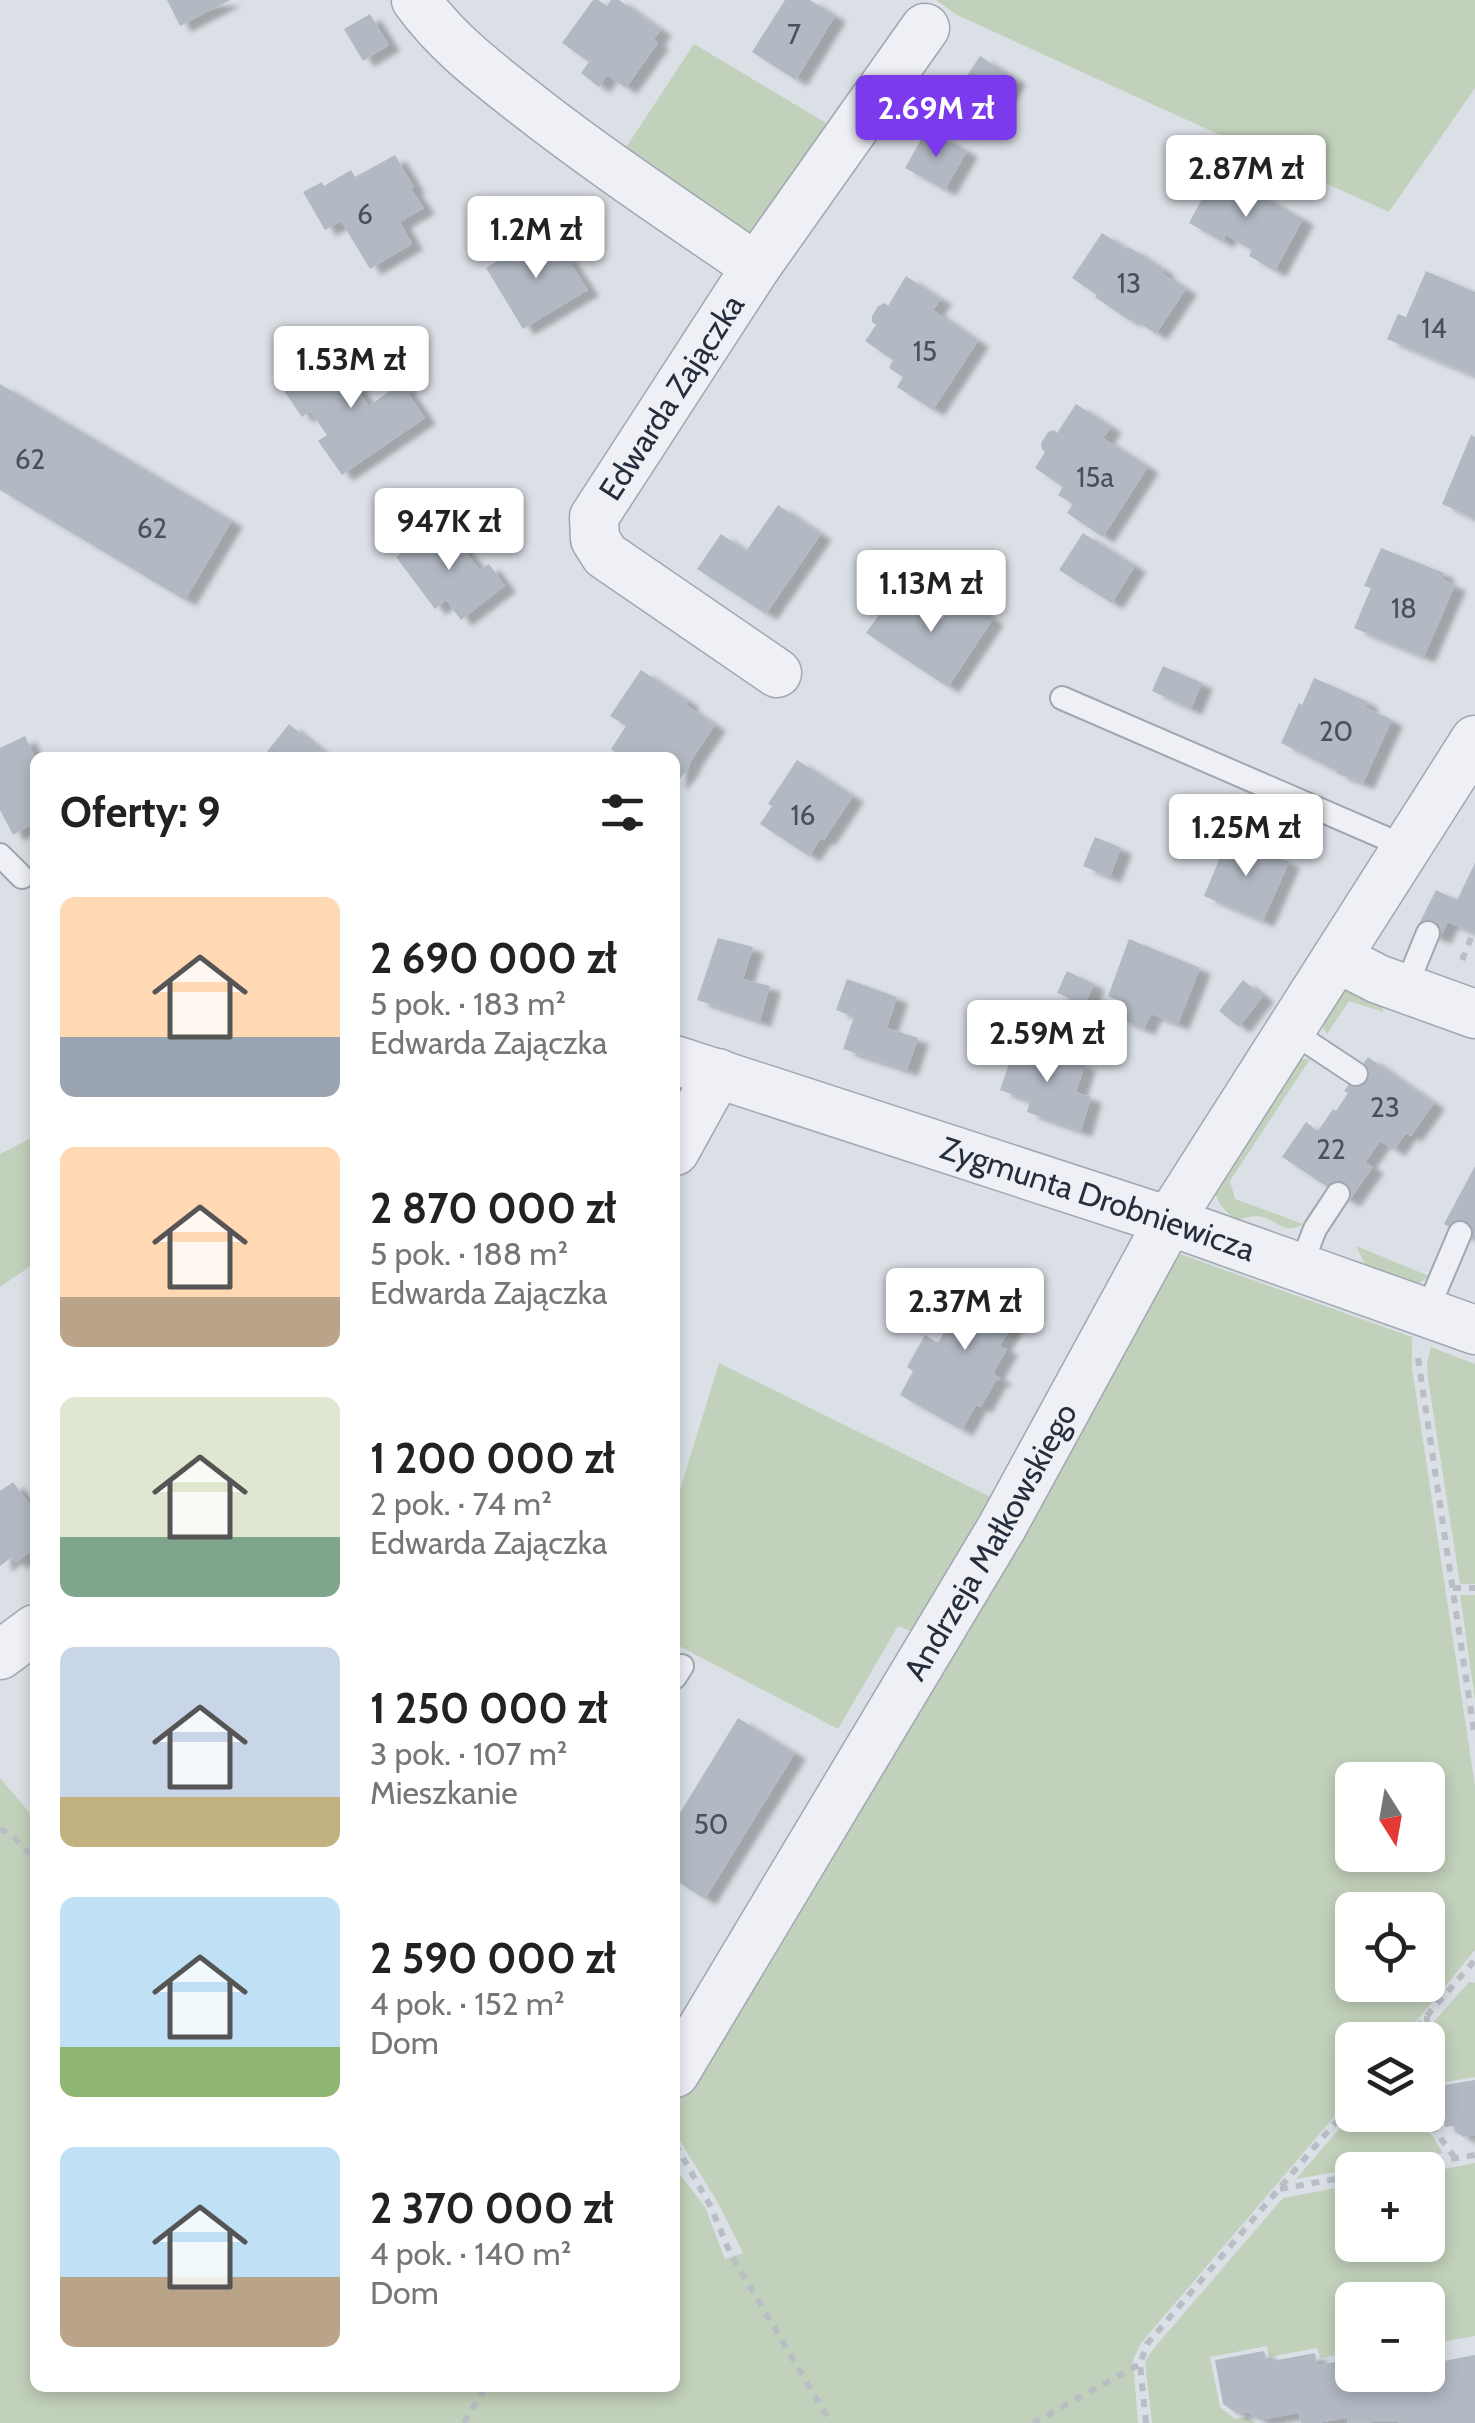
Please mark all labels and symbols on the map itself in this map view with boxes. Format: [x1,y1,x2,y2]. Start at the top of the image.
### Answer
house number: 7 [787,17,801,51]
pin: 2.69M zł [833,75,1039,160]
pin: 2.87M zł [1143,135,1349,220]
pin: 1.2M zł [444,196,628,281]
house number: 6 [357,197,373,231]
house number: 13 [1117,266,1141,300]
street label: Edwarda Zajączka [590,286,752,507]
house number: 14 [1421,311,1447,345]
pin: 1.53M zł [248,326,454,411]
house number: 15 [913,334,937,368]
house number: 62 [15,442,45,476]
house number: 15a [1076,460,1114,494]
pin: 947K zł [357,488,541,573]
house number: 62 [137,511,167,545]
pin: 1.13M zł [828,550,1034,635]
house number: 18 [1391,591,1417,625]
house number: 20 [1319,714,1353,748]
pin: 1.25M zł [1143,794,1349,879]
house number: 16 [790,798,816,832]
pin: 2.59M zł [944,1000,1150,1085]
house number: 23 [1370,1090,1400,1124]
street label: Zygmunta Drobniewicza [936,1128,1261,1269]
house number: 22 [1316,1132,1346,1166]
pin: 2.37M zł [862,1268,1068,1353]
street label: Andrzeja Małkowskiego [895,1396,1085,1687]
north arrow [1335,1762,1445,1872]
house number: 50 [694,1807,728,1841]

